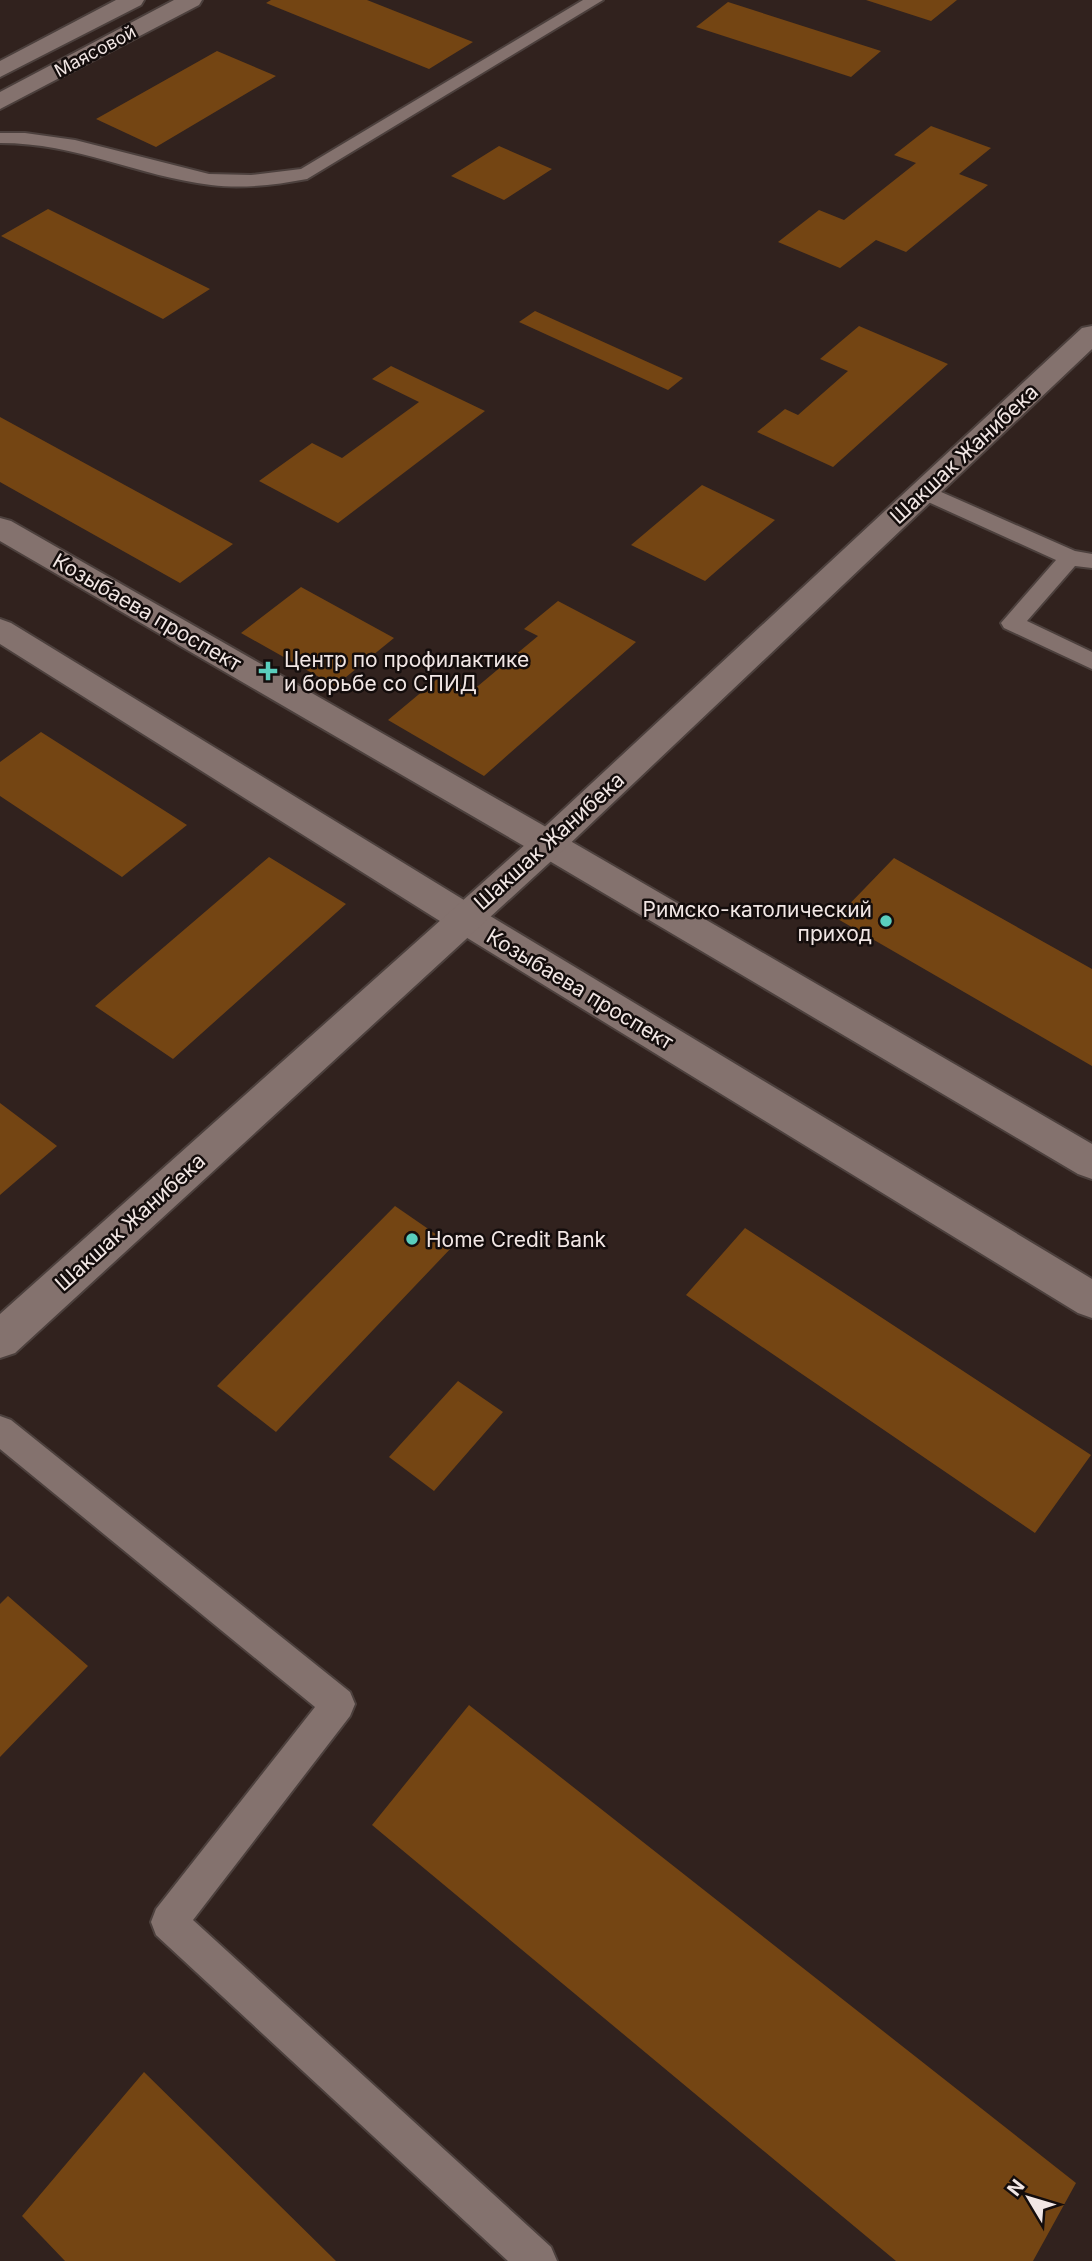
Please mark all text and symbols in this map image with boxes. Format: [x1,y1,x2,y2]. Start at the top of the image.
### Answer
street label: Маясовой [51,21,139,81]
street label: Шакшак Жанибека [885,379,1043,529]
street label: Козыбаева проспект [48,548,246,676]
place label: Центр по профилактике и борьбе со СПИД [284,647,529,696]
marker: Центр по профилактике и борьбе со СПИД [258,661,278,681]
street label: Шакшак Жанибека [469,767,629,915]
place label: Римско-католический приход [643,897,872,946]
marker: Римско-католический приход [878,913,894,929]
street label: Козыбаева проспект [482,923,678,1055]
street label: Шакшак Жанибека [50,1148,210,1296]
place label: Home Credit Bank [426,1227,607,1252]
marker: Home Credit Bank [404,1231,420,1247]
north arrow [994,2163,1064,2233]
text: N [1002,2175,1030,2201]

